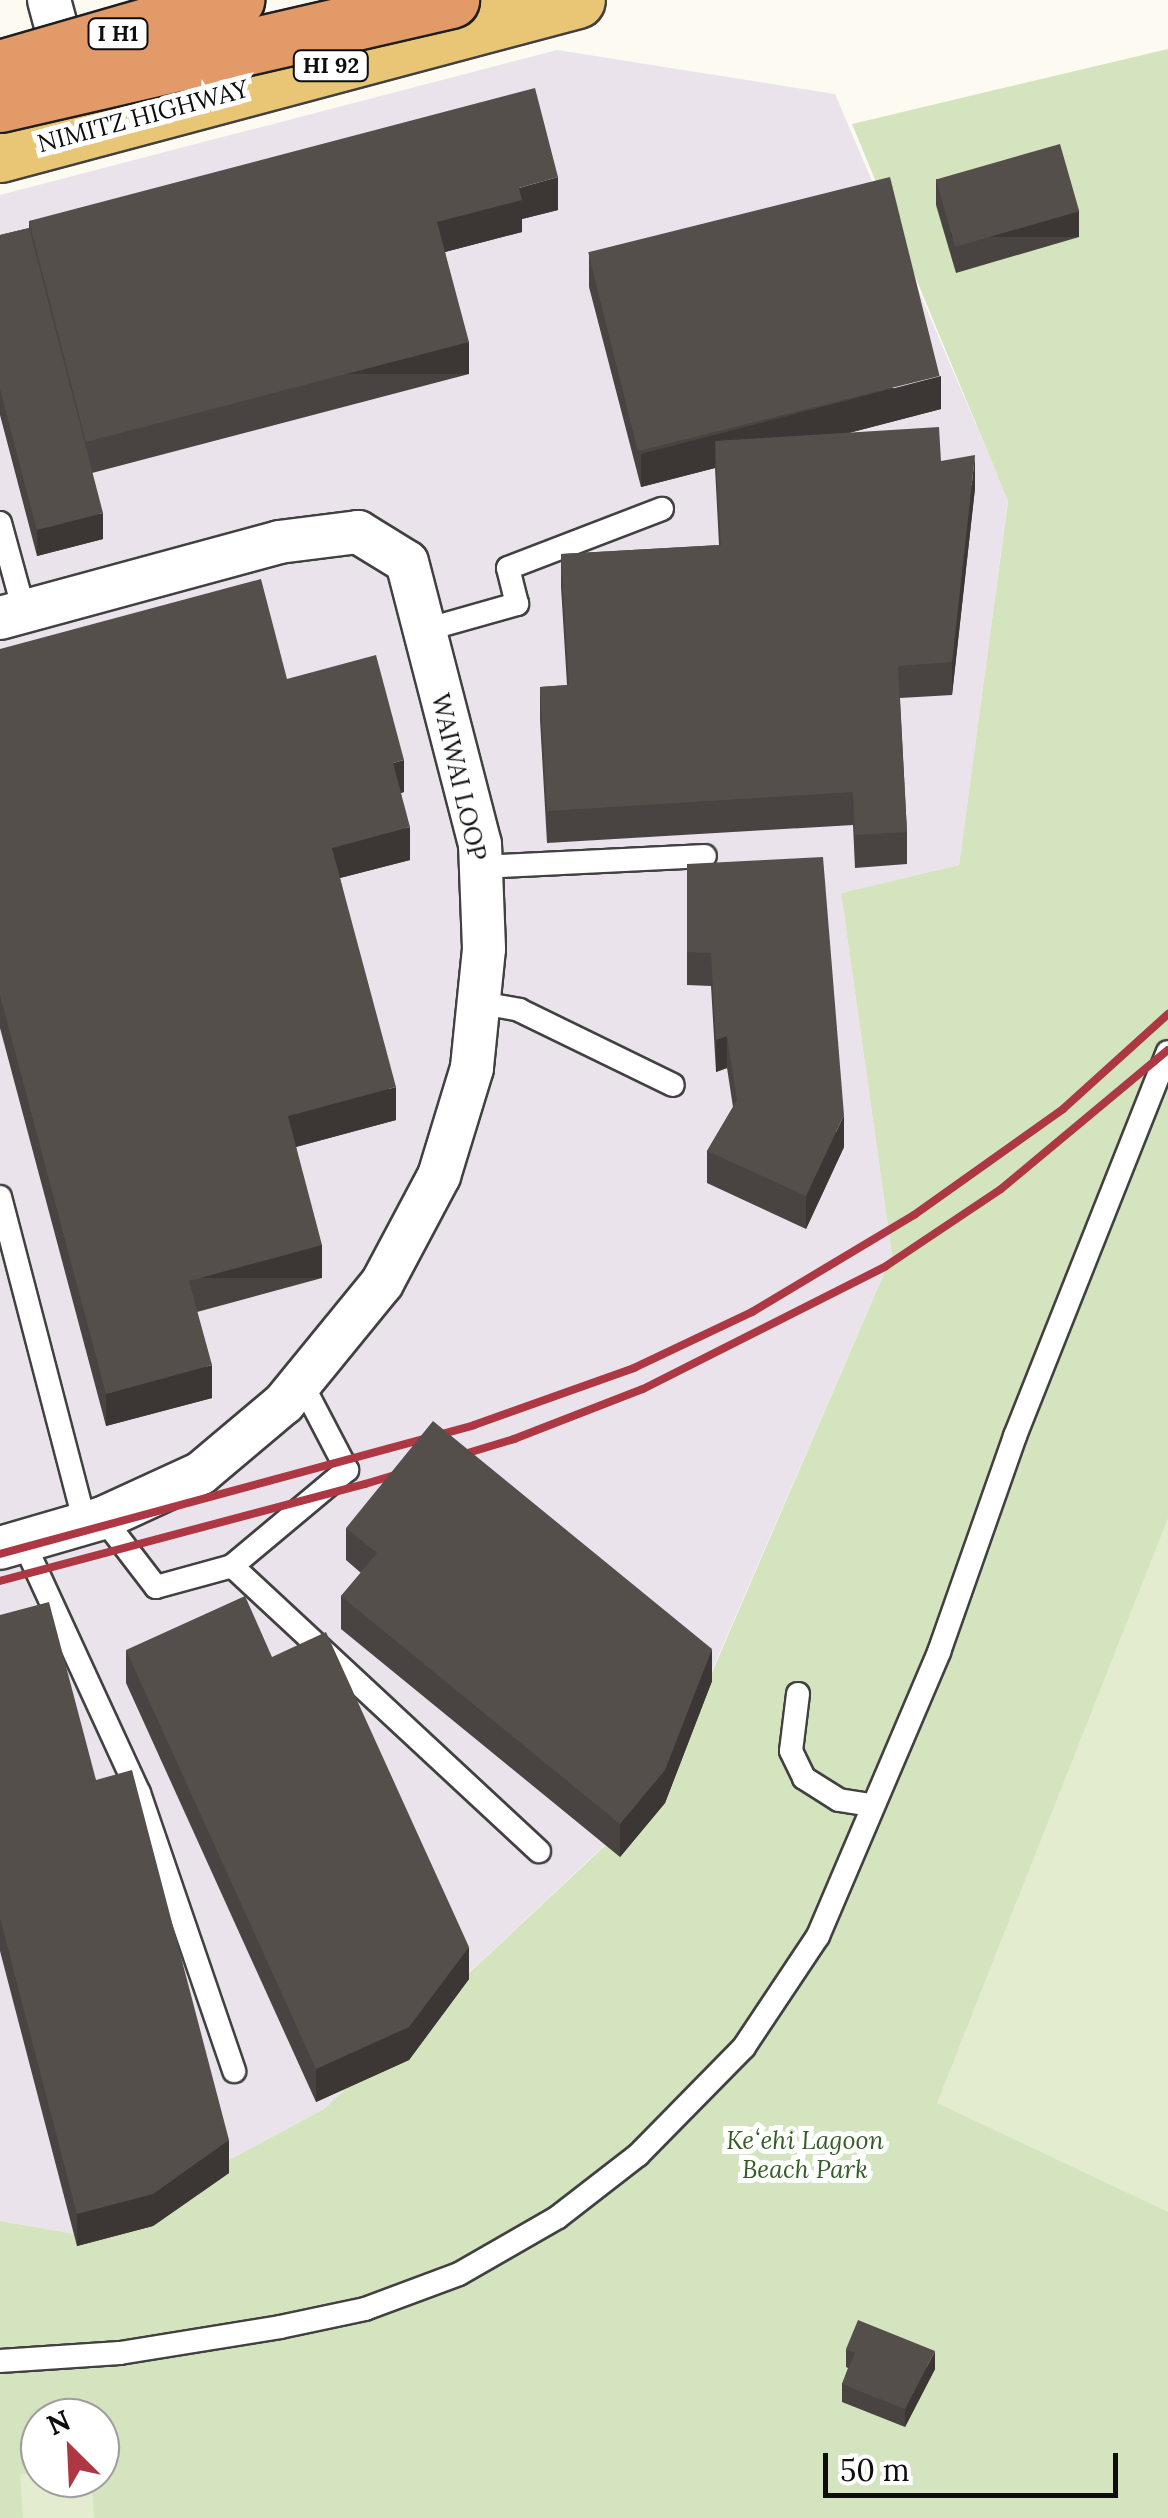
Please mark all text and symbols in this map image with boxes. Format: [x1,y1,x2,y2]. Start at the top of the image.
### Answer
road number: I H1 [86,17,150,51]
road number: HI 92 [291,49,371,83]
street label: NIMITZ HIGHWAY [34,73,252,159]
street label: WAIWAI LOOP [425,690,493,864]
park label: Keʻehi Lagoon Beach Park [726,2126,884,2185]
north arrow [20,2398,120,2498]
text: N [41,2402,76,2443]
scale bar [828,2433,1123,2495]
text: 50 m [840,2451,910,2489]

